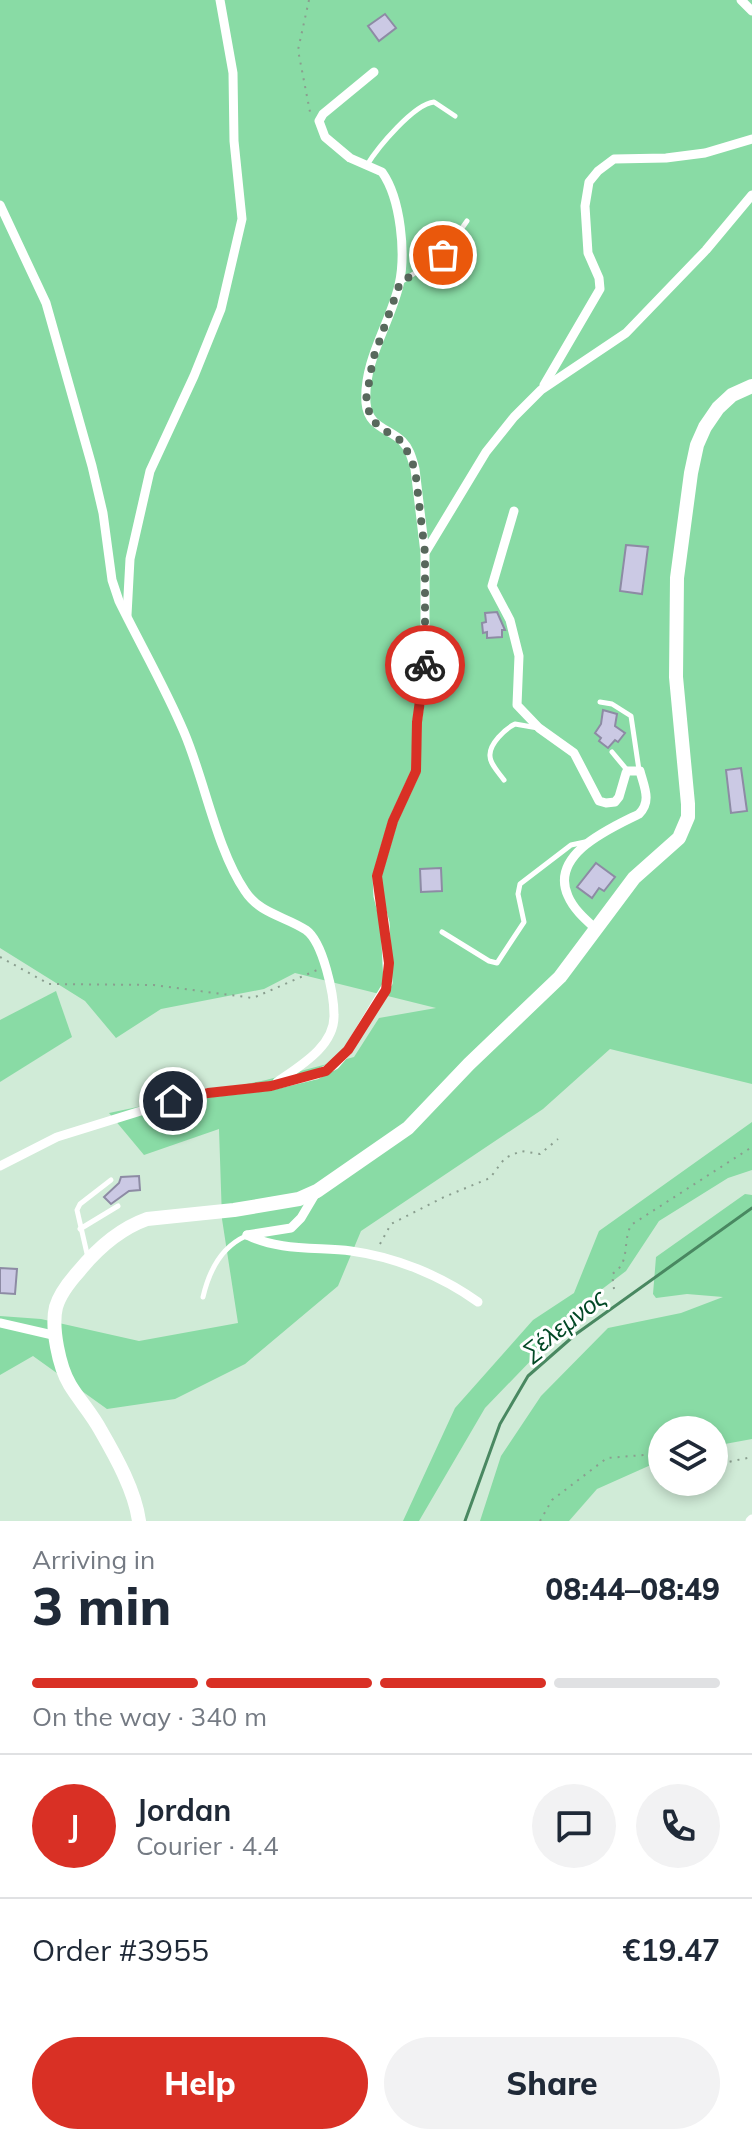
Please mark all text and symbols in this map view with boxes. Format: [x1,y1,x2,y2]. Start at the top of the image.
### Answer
pin [409,221,477,289]
icon: bag [421,233,465,277]
courier [385,625,465,705]
icon: bike [403,643,447,687]
pin [139,1067,207,1135]
icon: home [151,1079,195,1123]
water label: Σέλεμνος [515,1282,612,1367]
map controls [648,1416,728,1496]
button: layers [648,1416,728,1496]
text: Arriving in [32,1543,155,1576]
text: 08:44–08:49 [545,1570,720,1608]
text: 3 min [32,1573,171,1638]
text: On the way · 340 m [32,1700,267,1733]
button: chat [532,1784,616,1868]
button: phone [636,1784,720,1868]
text: Jordan [136,1791,231,1829]
text: J [69,1807,79,1845]
text: Courier · 4.4 [136,1829,279,1862]
text: Order #3955 [32,1931,209,1969]
text: €19.47 [623,1931,720,1969]
button: Help [32,2037,368,2129]
button: Share [384,2037,720,2129]

